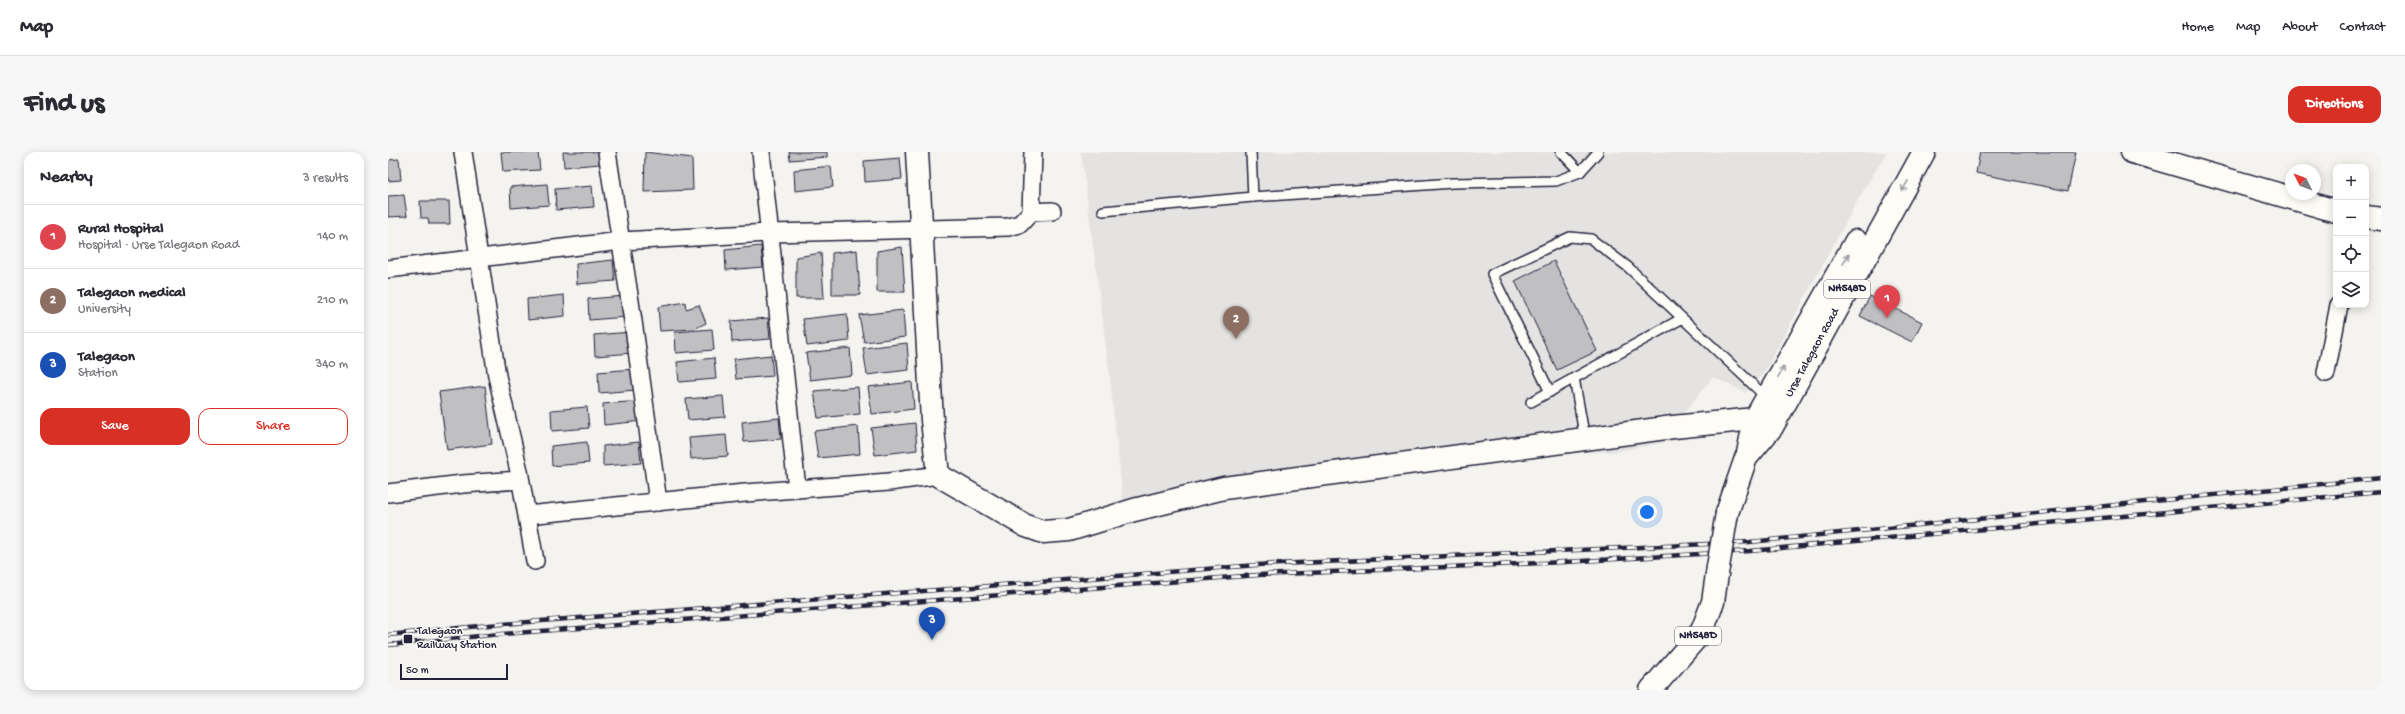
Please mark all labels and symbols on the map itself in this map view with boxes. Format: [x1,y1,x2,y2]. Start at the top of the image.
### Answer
north arrow [2285,164,2321,200]
one-way arrow [1900,180,1908,192]
one-way arrow [1842,254,1850,266]
road number: NH548D [1824,280,1870,298]
pin: 1 [1874,285,1900,318]
street label: Urse Talegaon Road [1783,305,1843,400]
pin: 2 [1223,306,1249,339]
one-way arrow [1778,367,1786,379]
your location [1637,502,1657,522]
pin: 3 [919,607,945,640]
place label: Talegaon Railway Station [416,625,497,653]
road number: NH548D [1675,627,1721,645]
marker: Talegaon Railway Station [402,633,414,645]
scale bar [400,662,508,681]

